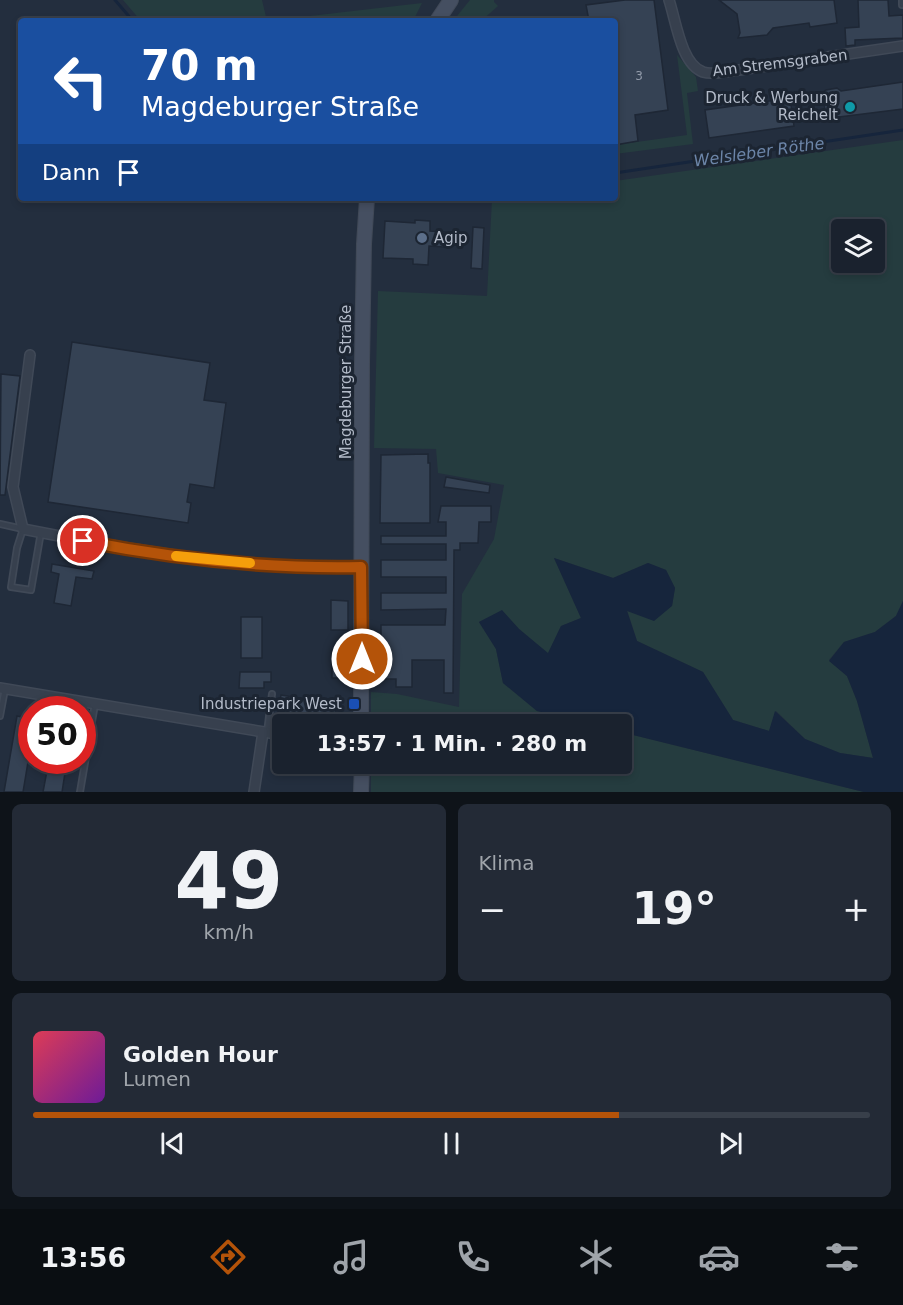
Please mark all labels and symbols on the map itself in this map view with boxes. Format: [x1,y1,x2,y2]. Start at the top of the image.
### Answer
street label: Am Stremsgraben [712,46,848,80]
house number: 3 [635,69,643,83]
place label: Druck & Werbung Reichelt [705,89,838,124]
marker: Druck & Werbung Reichelt [843,100,857,114]
water label: Welsleber Röthe [693,133,826,171]
place label: Agip [434,229,467,247]
marker: Agip [415,231,429,245]
street label: Magdeburger Straße [337,305,355,459]
pin [57,515,108,566]
position arrow [330,627,394,691]
place label: Industriepark West [201,695,342,713]
speed limit sign: 50 [18,696,96,774]
marker: Industriepark West [347,697,361,711]

